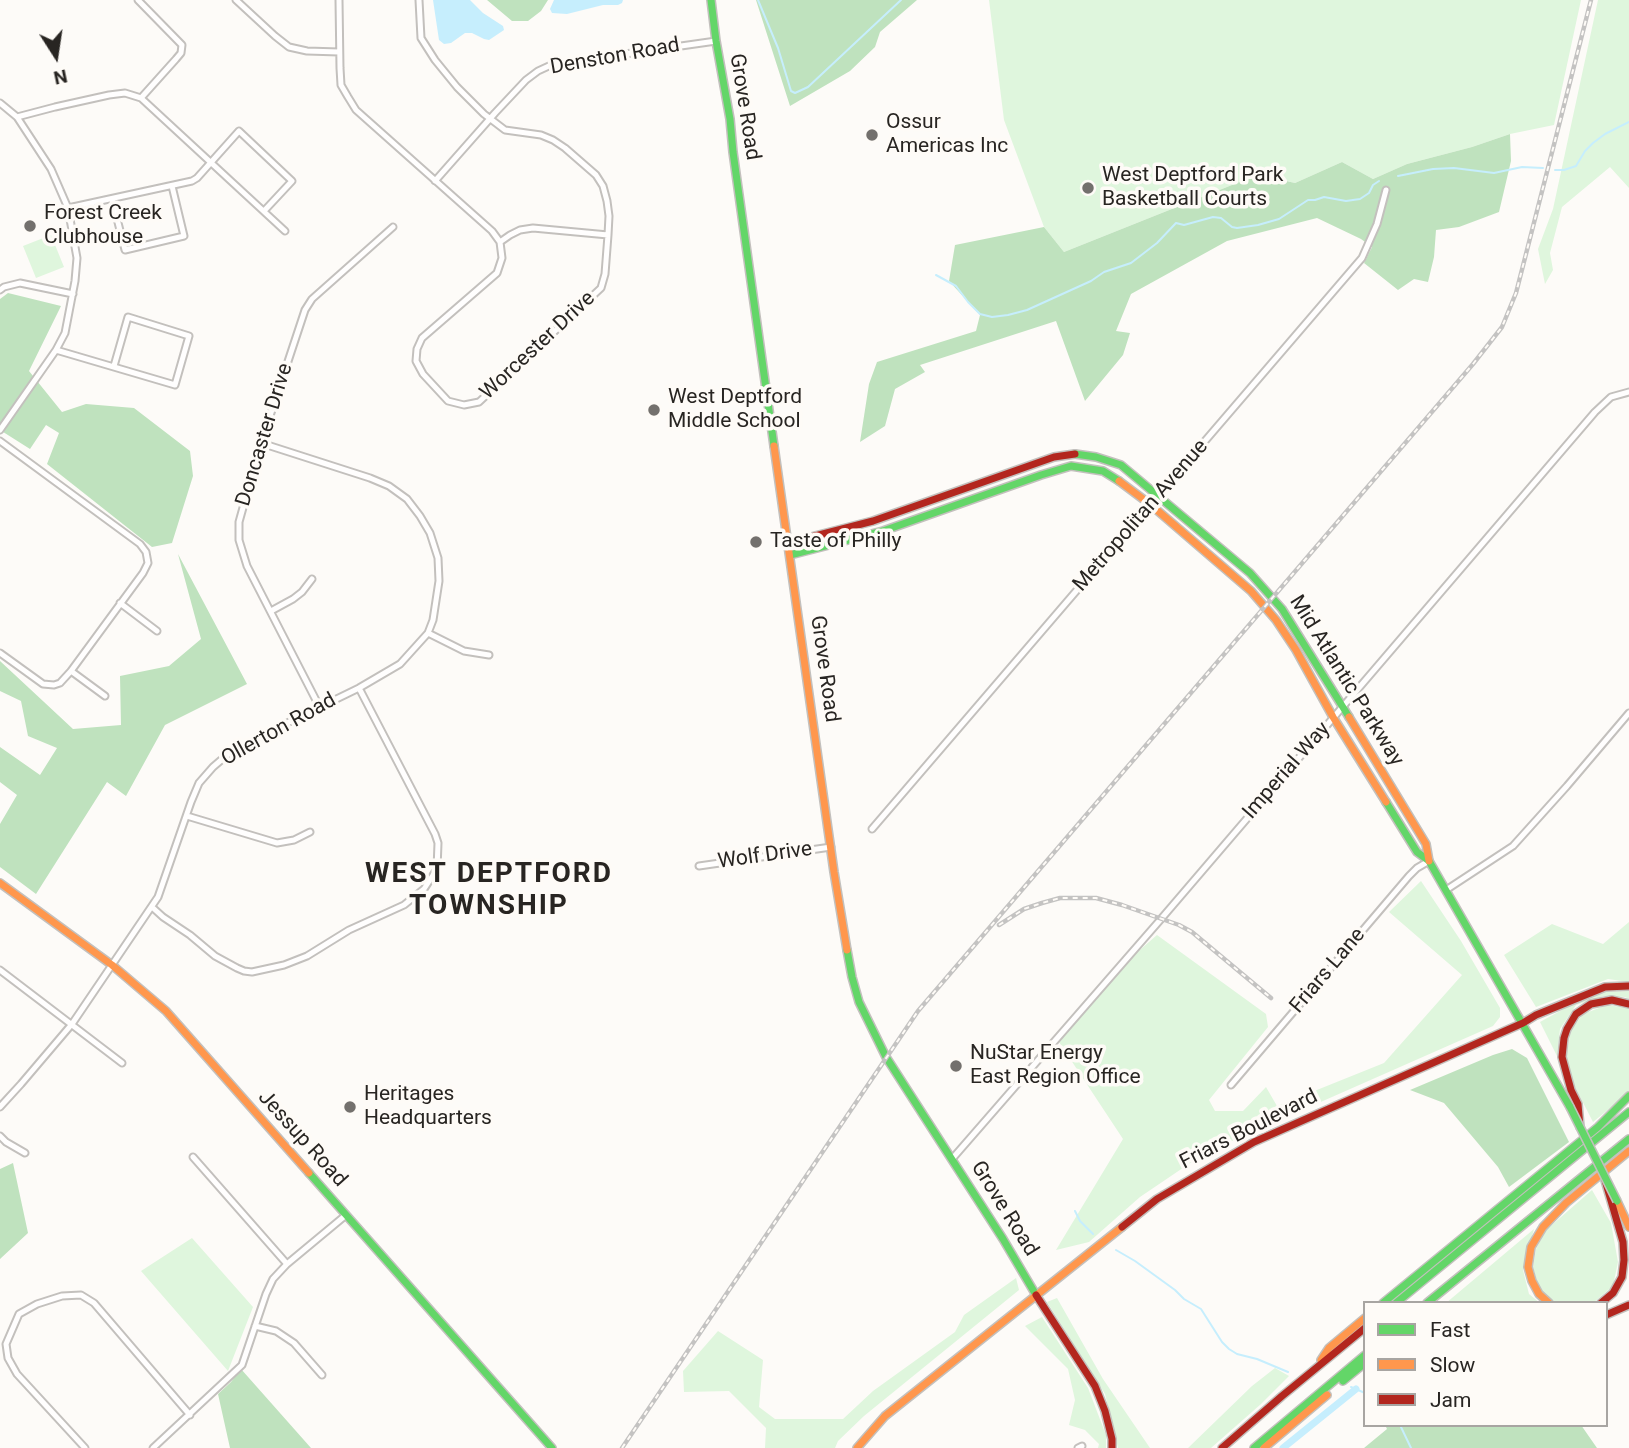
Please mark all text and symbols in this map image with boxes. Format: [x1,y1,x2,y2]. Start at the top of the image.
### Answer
north arrow [21,21,91,91]
street label: Denston Road [548,33,682,81]
street label: Grove Road [723,52,765,162]
text: N [52,64,69,90]
place label: Ossur Americas Inc [886,110,1008,160]
marker: Ossur Americas Inc [864,127,880,143]
place label: West Deptford Park Basketball Courts [1102,163,1284,213]
marker: West Deptford Park Basketball Courts [1080,180,1096,196]
place label: Forest Creek Clubhouse [44,201,162,251]
marker: Forest Creek Clubhouse [22,218,38,234]
street label: Worcester Drive [475,286,601,406]
street label: Doncaster Drive [231,360,299,510]
place label: West Deptford Middle School [668,385,802,435]
marker: West Deptford Middle School [646,402,662,418]
street label: Metropolitan Avenue [1068,435,1214,597]
place label: Taste of Philly [770,529,901,555]
marker: Taste of Philly [748,534,764,550]
street label: Mid Atlantic Parkway [1283,591,1409,771]
street label: Grove Road [804,614,844,724]
street label: Ollerton Road [217,688,341,772]
street label: Imperial Way [1238,717,1336,825]
street label: Wolf Drive [716,837,814,875]
district label: WEST DEPTFORD TOWNSHIP [367,858,611,924]
street label: Friars Lane [1285,923,1371,1019]
place label: NuStar Energy East Region Office [970,1041,1141,1091]
marker: NuStar Energy East Region Office [948,1058,964,1074]
place label: Heritages Headquarters [364,1082,492,1132]
street label: Friars Boulevard [1176,1084,1322,1176]
street label: Jessup Road [252,1086,352,1192]
marker: Heritages Headquarters [342,1099,358,1115]
street label: Grove Road [965,1157,1043,1261]
legend [1363,1301,1608,1427]
text: Fast [1430,1318,1470,1342]
text: Slow [1430,1353,1475,1377]
text: Jam [1430,1388,1471,1412]

